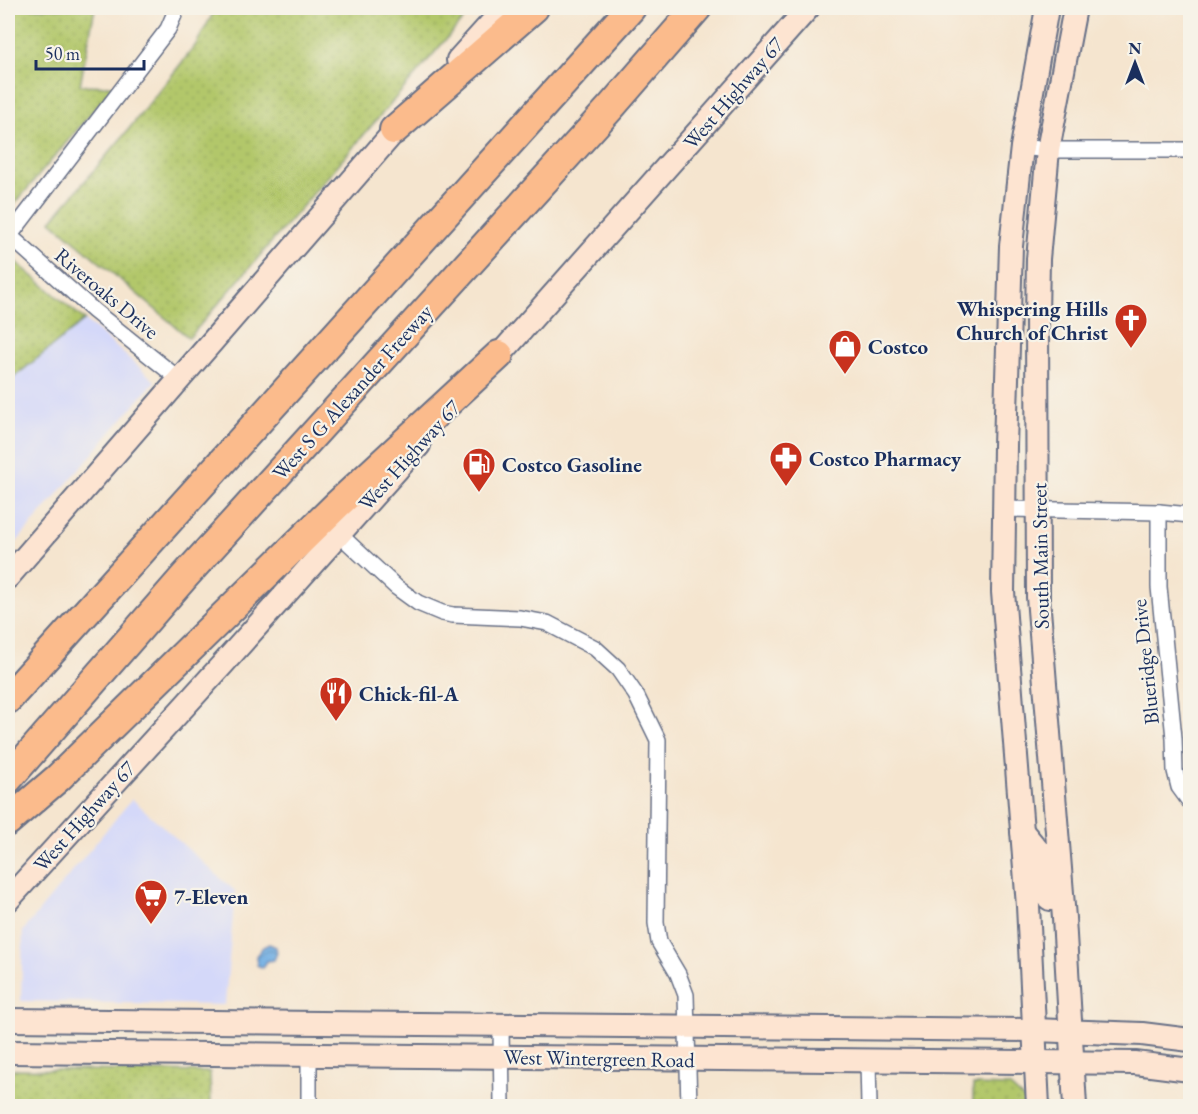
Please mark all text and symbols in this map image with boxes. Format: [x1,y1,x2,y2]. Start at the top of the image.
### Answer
street label: West Highway 67 [677,31,790,155]
scale bar [36,33,144,71]
north arrow [1105,33,1165,93]
text: N [1129,38,1142,59]
text: 50 m [45,42,80,65]
street label: Riveroaks Drive [49,242,165,344]
place label: Whispering Hills Church of Christ [956,295,1108,346]
street label: West S G Alexander Freeway [266,298,439,486]
church icon: Whispering Hills Church of Christ [1113,302,1149,349]
shop icon: Costco [827,328,863,375]
place label: Costco [868,333,928,360]
street label: West Highway 67 [352,393,467,516]
pharmacy icon: Costco Pharmacy [768,440,804,487]
place label: Costco Pharmacy [809,445,962,472]
fuel station icon: Costco Gasoline [461,446,497,493]
place label: Costco Gasoline [502,451,642,478]
street label: South Main Street [1025,482,1055,629]
street label: Blueridge Drive [1125,598,1165,726]
restaurant icon: Chick-fil-A [318,675,354,722]
place label: Chick-fil-A [359,680,459,707]
street label: West Highway 67 [27,754,142,877]
supermarket icon: 7-Eleven [133,878,169,925]
place label: 7-Eleven [174,883,249,910]
street label: West Wintergreen Road [503,1043,695,1073]

